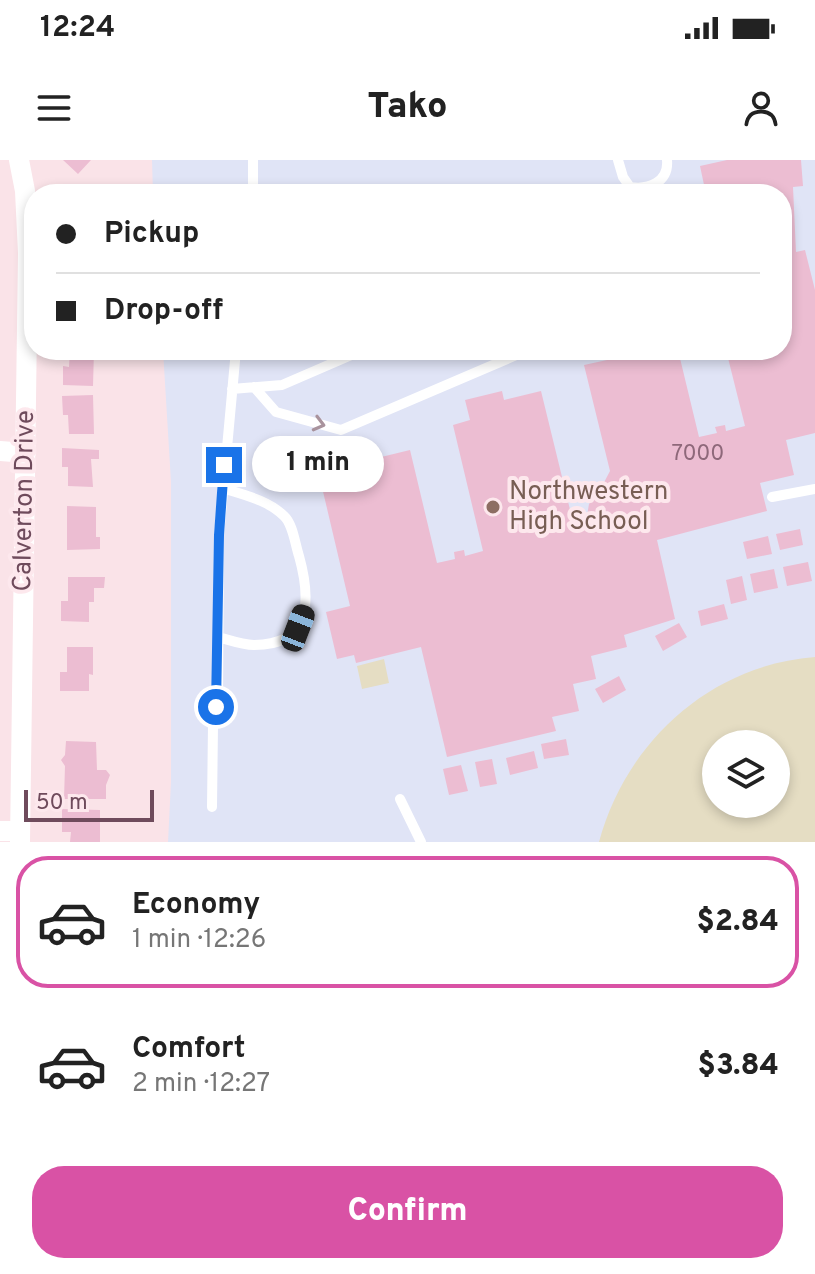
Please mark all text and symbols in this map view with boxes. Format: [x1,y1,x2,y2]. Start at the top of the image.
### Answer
text: 12:24 [40,10,115,47]
text: Tako [367,85,448,131]
icon: menu [32,86,76,130]
icon: person [739,86,783,130]
text: Pickup [104,216,199,253]
text: Drop-off [104,293,223,330]
street label: Calverton Drive [7,410,43,592]
one-way arrow [312,414,325,431]
callout: 1 min [252,437,384,493]
house number: 7000 [672,441,724,468]
route end [206,447,242,483]
text: 1 min [286,447,350,480]
place label: Northwestern High School [509,476,668,539]
marker: Northwestern High School [484,498,502,516]
car [278,601,318,655]
route start [198,689,234,725]
map controls [702,730,790,818]
button: layers [702,730,790,818]
scale bar [24,786,154,822]
text: 50 m [36,790,88,817]
icon: car [36,886,108,958]
text: Economy [132,887,260,924]
text: $2.84 [696,904,779,941]
text: 1 min · 12:26 [132,924,266,957]
icon: car [36,1030,108,1102]
text: Comfort [132,1031,245,1068]
text: $3.84 [698,1048,779,1085]
text: 2 min · 12:27 [132,1068,270,1101]
button: Confirm [32,1166,783,1258]

